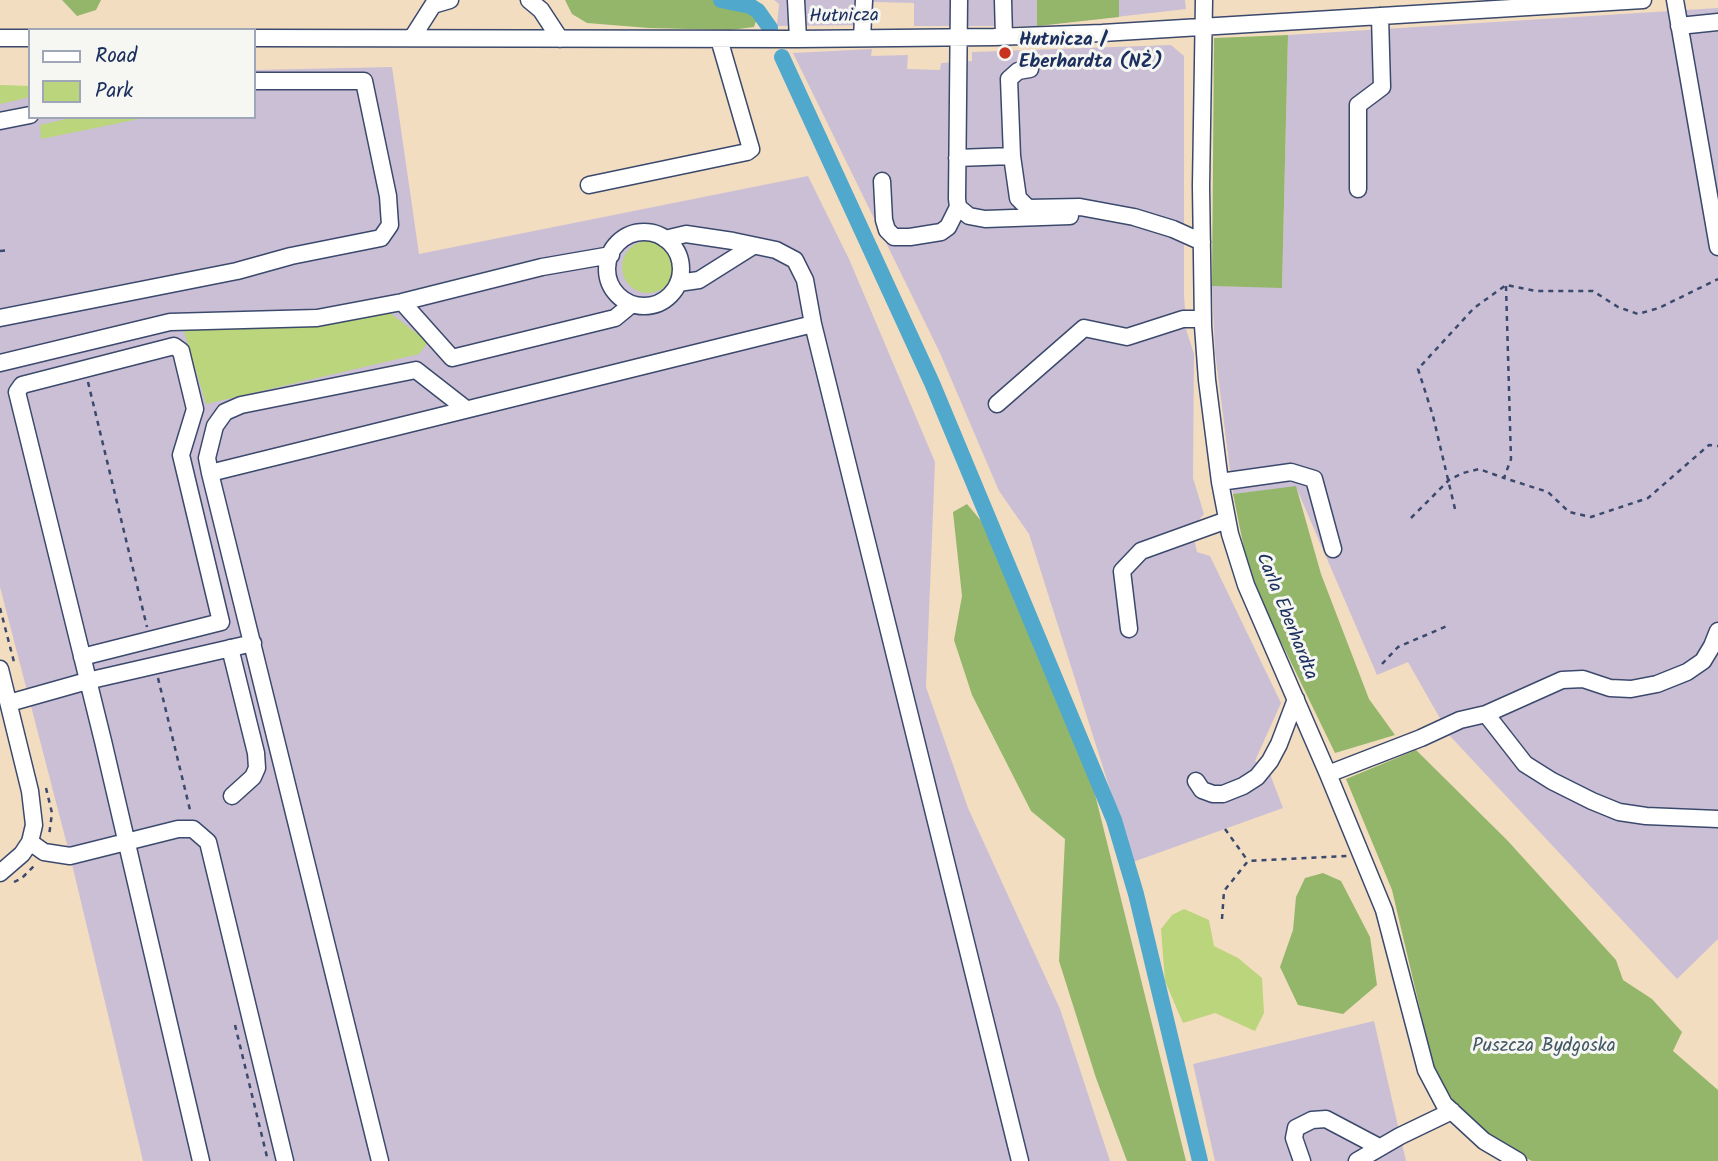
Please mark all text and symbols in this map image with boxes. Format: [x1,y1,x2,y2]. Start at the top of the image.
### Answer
street label: Hutnicza [809,6,879,30]
legend [28,28,256,119]
place label: Hutnicza / Eberhardta (NŻ) [1019,31,1163,75]
text: Road [95,40,137,73]
marker: Hutnicza / Eberhardta (NŻ) [997,45,1013,61]
text: Park [95,75,133,108]
street label: Carla Eberhardta [1249,550,1321,684]
park label: Puszcza Bydgoska [1472,1037,1616,1059]

